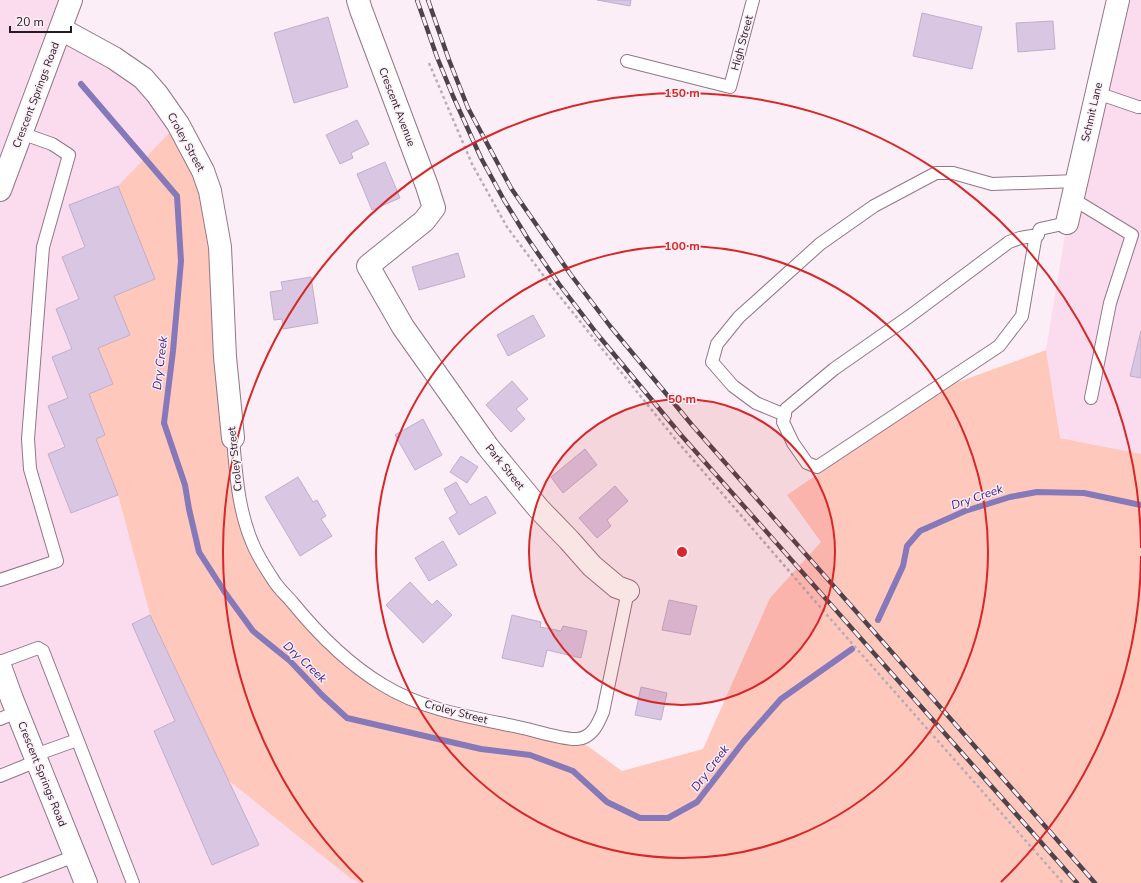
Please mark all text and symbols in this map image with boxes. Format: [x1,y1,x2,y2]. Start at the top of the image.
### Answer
scale bar [10,8,71,34]
text: 20 m [16,14,44,30]
street label: High Street [727,14,757,72]
street label: Crescent Springs Road [9,40,63,150]
street label: Crescent Avenue [375,65,419,149]
street label: Schmit Lane [1078,81,1106,143]
text: 150 m [664,85,700,101]
street label: Croley Street [164,110,208,174]
text: 100 m [664,238,700,254]
water label: Dry Creek [149,334,171,391]
text: 50 m [668,391,696,407]
street label: Croley Street [224,426,246,492]
street label: Park Street [482,441,528,493]
water label: Dry Creek [949,480,1006,513]
centre of rings [675,545,689,559]
water label: Dry Creek [280,638,331,687]
street label: Croley Street [423,696,489,728]
street label: Crescent Springs Road [14,719,70,829]
water label: Dry Creek [687,741,733,794]

